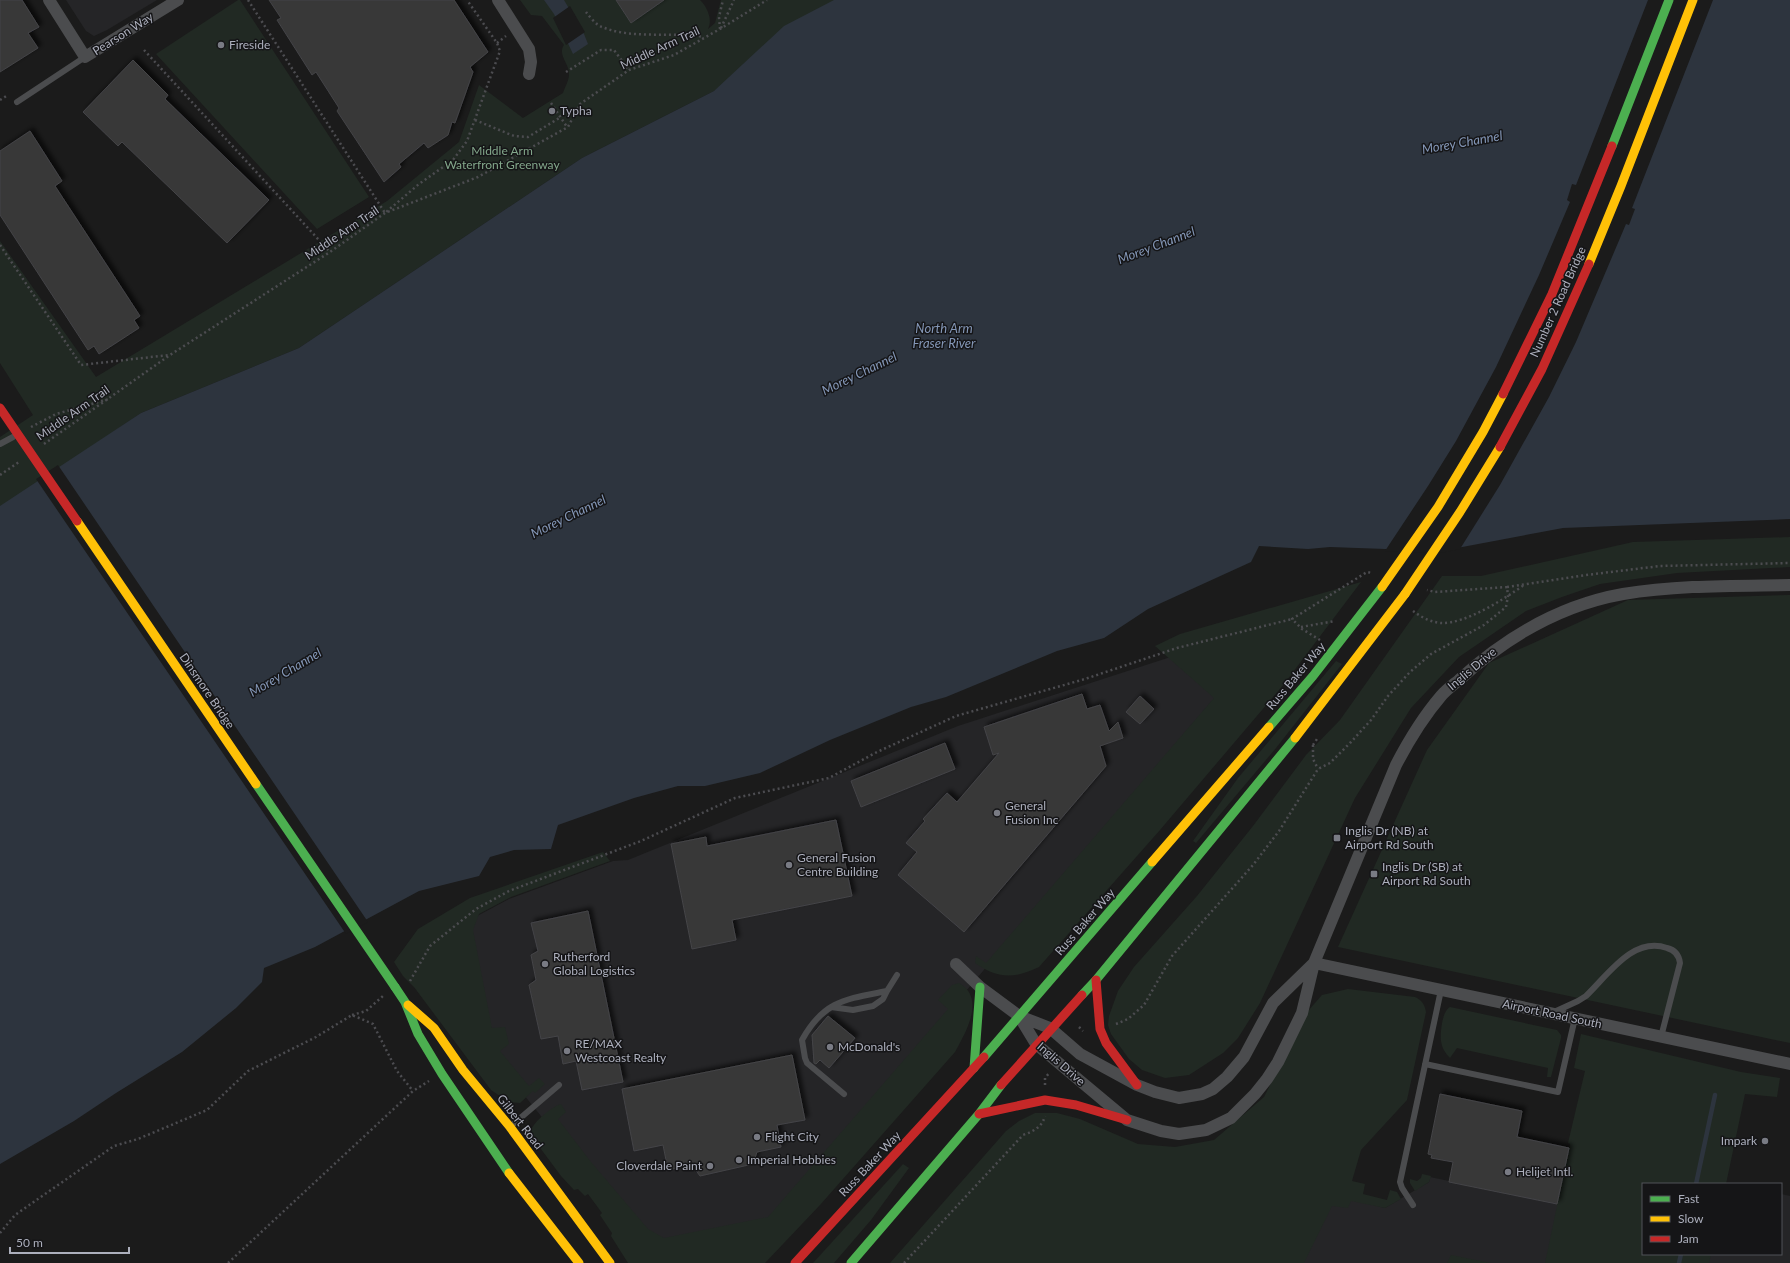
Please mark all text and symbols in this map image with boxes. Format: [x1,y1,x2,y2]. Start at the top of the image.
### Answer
street label: Pearson Way [90,9,157,58]
street label: Middle Arm Trail [618,23,702,73]
place label: Fireside [229,37,270,52]
marker: Fireside [216,40,226,50]
place label: Typha [560,103,592,118]
marker: Typha [547,106,557,116]
water label: Morey Channel [1420,127,1504,157]
park label: Middle Arm Waterfront Greenway [444,143,560,172]
street label: Middle Arm Trail [302,202,382,263]
water label: Morey Channel [1115,223,1197,267]
street label: Number 2 Road Bridge [1526,244,1589,360]
water label: North Arm Fraser River [913,320,976,351]
water label: Morey Channel [819,348,899,398]
street label: Middle Arm Trail [33,382,112,443]
water label: Morey Channel [528,491,608,541]
street label: Russ Baker Way [1263,638,1329,713]
water label: Morey Channel [246,644,324,700]
street label: Inglis Drive [1444,644,1499,693]
street label: Dinsmore Bridge [177,650,238,731]
place label: General Fusion Inc [1005,798,1059,827]
marker: General Fusion Inc [992,808,1002,818]
place label: Inglis Dr (NB) at Airport Rd South [1345,823,1434,852]
marker: Inglis Dr (NB) at Airport Rd South [1332,833,1342,843]
place label: General Fusion Centre Building [797,850,878,879]
place label: Inglis Dr (SB) at Airport Rd South [1382,859,1471,888]
marker: General Fusion Centre Building [784,860,794,870]
marker: Inglis Dr (SB) at Airport Rd South [1369,869,1379,879]
street label: Russ Baker Way [1051,884,1118,958]
place label: Rutherford Global Logistics [553,949,635,978]
marker: Rutherford Global Logistics [540,959,550,969]
street label: Airport Road South [1501,996,1603,1031]
place label: RE/MAX Westcoast Realty [575,1036,667,1065]
place label: McDonald's [838,1039,900,1054]
street label: Inglis Drive [1034,1039,1088,1089]
marker: McDonald's [825,1042,835,1052]
marker: RE/MAX Westcoast Realty [562,1046,572,1056]
street label: Gilbert Road [494,1091,547,1152]
street label: Russ Baker Way [836,1127,904,1199]
place label: Flight City [765,1129,820,1144]
marker: Flight City [752,1132,762,1142]
place label: Impark [1721,1133,1758,1148]
marker: Impark [1760,1136,1770,1146]
place label: Imperial Hobbies [747,1152,836,1167]
marker: Imperial Hobbies [734,1155,744,1165]
place label: Cloverdale Paint [616,1158,703,1173]
marker: Cloverdale Paint [705,1161,715,1171]
place label: Helijet Intl. [1516,1164,1574,1179]
marker: Helijet Intl. [1503,1167,1513,1177]
legend [1642,1183,1782,1255]
text: Fast [1678,1191,1700,1206]
text: Slow [1678,1211,1704,1226]
scale bar [10,1229,129,1255]
text: Jam [1678,1231,1699,1246]
text: 50 m [16,1235,43,1250]

